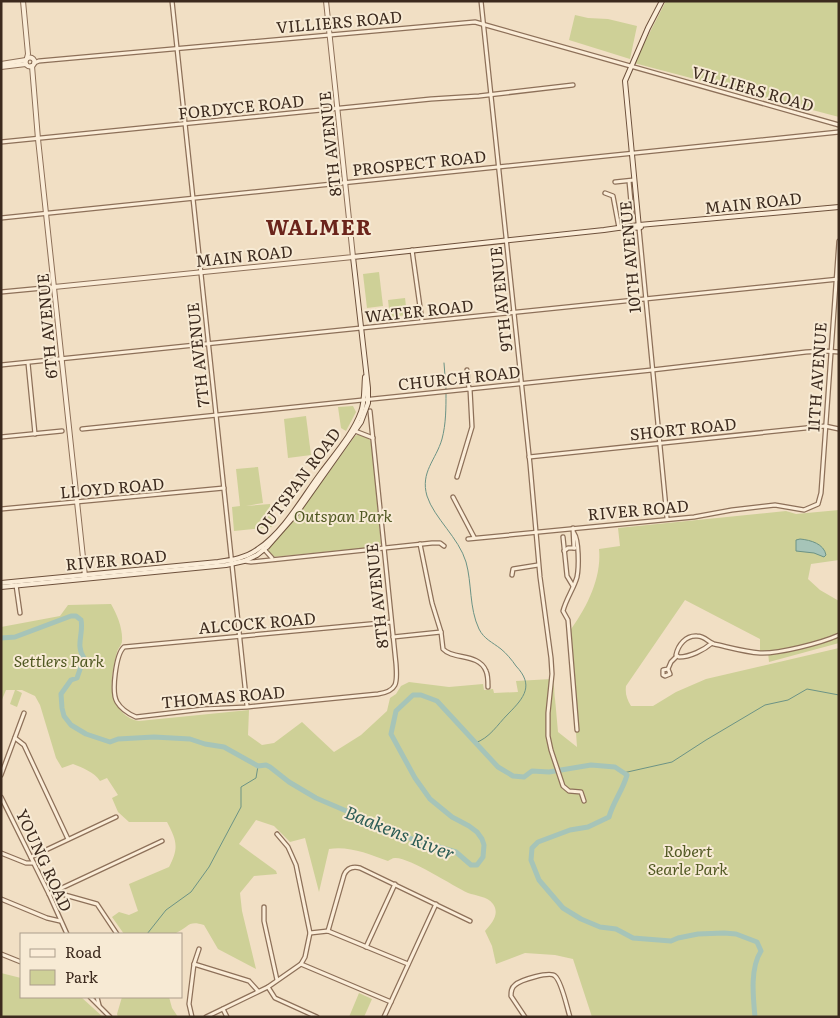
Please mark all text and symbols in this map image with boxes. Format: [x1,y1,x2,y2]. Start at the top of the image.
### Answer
street label: VILLIERS ROAD [275,4,403,38]
street label: VILLIERS ROAD [689,59,817,117]
street label: FORDYCE ROAD [177,87,305,125]
street label: 8TH AVENUE [312,90,346,198]
street label: PROSPECT ROAD [351,143,487,181]
street label: MAIN ROAD [703,185,803,219]
street label: 10TH AVENUE [612,200,646,314]
district label: WALMER [266,210,372,241]
street label: MAIN ROAD [194,238,294,272]
street label: 9TH AVENUE [483,245,517,353]
street label: 6TH AVENUE [29,272,63,380]
street label: WATER ROAD [364,292,474,328]
street label: 7TH AVENUE [180,301,214,409]
street label: 11TH AVENUE [800,321,832,433]
street label: CHURCH ROAD [397,359,521,395]
street label: SHORT ROAD [629,410,737,446]
street label: OUTSPAN ROAD [248,422,346,540]
street label: LLOYD ROAD [59,470,165,504]
street label: RIVER ROAD [586,493,690,525]
park label: Outspan Park [294,503,393,527]
street label: 8TH AVENUE [359,542,393,650]
street label: RIVER ROAD [64,543,168,575]
street label: ALCOCK ROAD [197,605,317,639]
park label: Settlers Park [14,648,105,672]
street label: THOMAS ROAD [160,679,286,713]
water label: Baakens River [341,798,459,866]
street label: YOUNG ROAD [11,805,79,915]
park label: Robert Searle Park [648,838,728,880]
legend [20,933,182,998]
text: Road [65,940,101,963]
text: Park [65,965,99,988]

